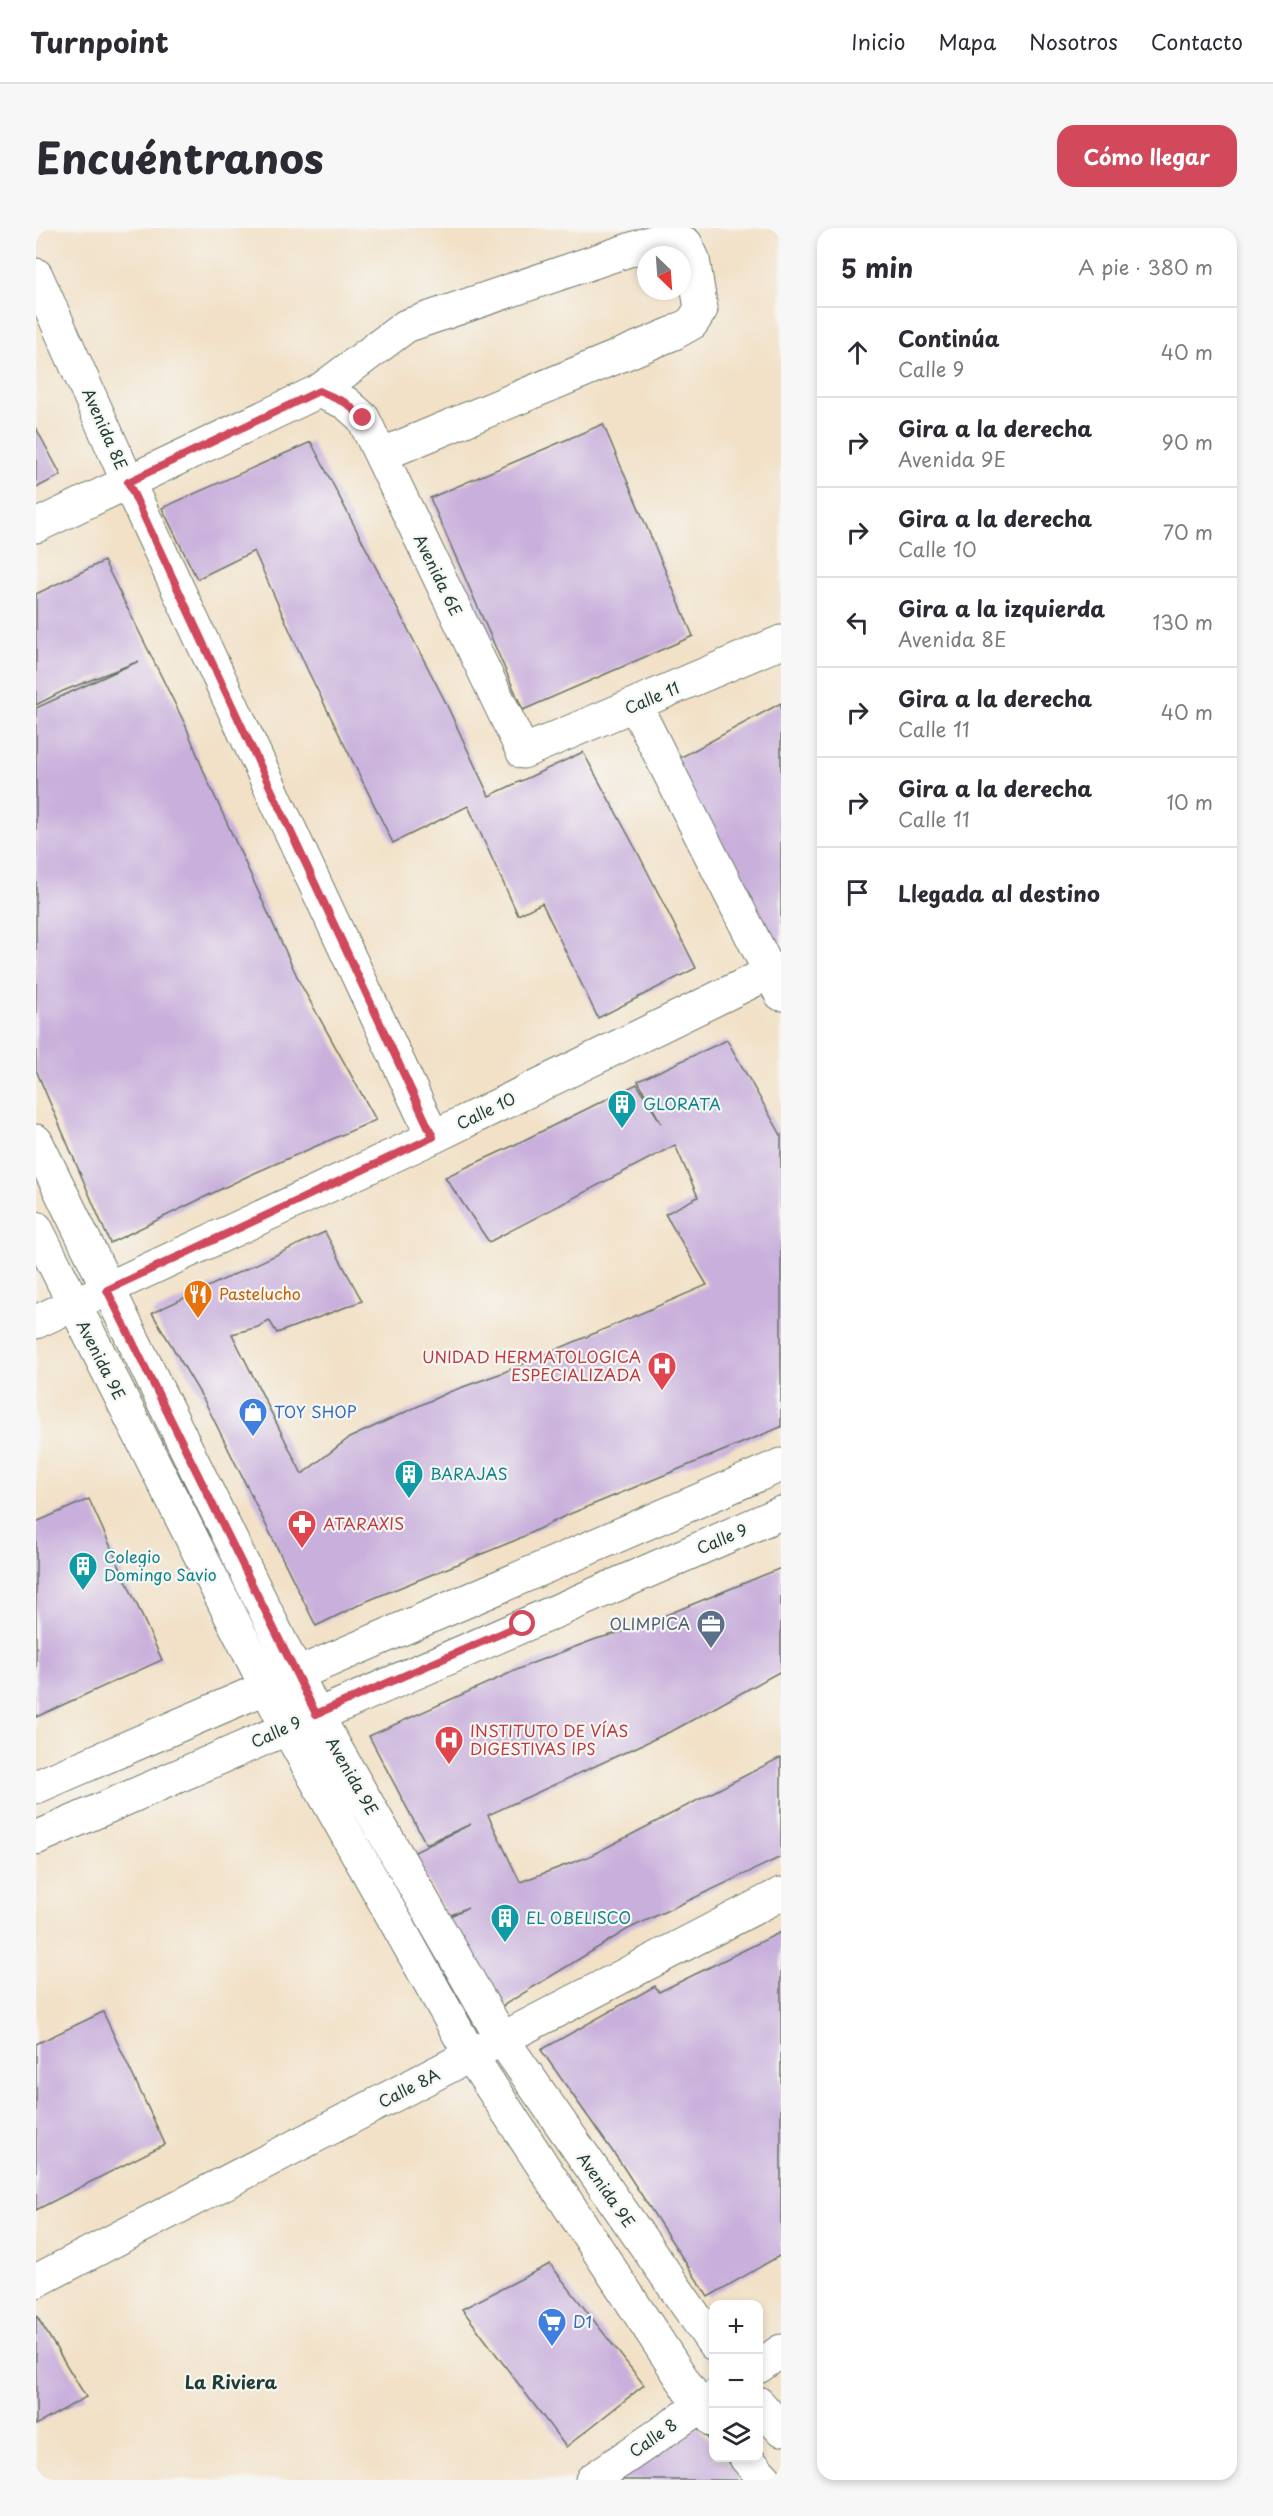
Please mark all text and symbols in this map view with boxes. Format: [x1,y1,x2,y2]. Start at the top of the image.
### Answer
text: Turnpoint [30,20,169,63]
text: Inicio [851,25,905,57]
text: Mapa [938,25,996,57]
text: Nosotros [1029,25,1118,57]
text: Contacto [1151,25,1243,57]
text: Encuéntranos [36,125,324,188]
button: Cómo llegar [1057,125,1237,187]
north arrow [637,246,691,300]
text: 5 min [841,248,913,287]
text: A pie · 380 m [1078,252,1213,282]
text: Continúa [898,321,1000,354]
icon: ahead [841,336,874,369]
text: 40 m [1161,337,1213,367]
text: Calle 9 [898,354,964,384]
street label: Avenida 8E [77,384,135,473]
route end [349,404,375,430]
text: Gira a la derecha [898,411,1092,444]
icon: right [841,426,874,459]
text: 90 m [1162,427,1213,457]
text: Avenida 9E [898,444,1006,474]
text: Gira a la derecha [898,501,1092,534]
icon: right [841,516,874,549]
text: 70 m [1163,517,1213,547]
street label: Avenida 6E [409,530,469,619]
text: Calle 10 [898,534,977,564]
text: Gira a la izquierda [898,591,1105,624]
icon: left [841,606,874,639]
text: 130 m [1153,607,1213,637]
text: Avenida 8E [898,624,1007,654]
street label: Calle 11 [620,675,683,719]
text: Gira a la derecha [898,681,1092,714]
icon: right [841,696,874,729]
text: 40 m [1161,697,1213,727]
text: Calle 11 [898,714,970,744]
text: Gira a la derecha [898,771,1092,804]
icon: right [841,786,874,819]
text: 10 m [1166,787,1213,817]
text: Calle 11 [898,804,970,834]
icon: arrive [841,876,874,909]
text: Llegada al destino [898,876,1100,909]
street label: Calle 10 [452,1086,519,1135]
building icon: GLORATA [606,1088,638,1130]
place label: GLORATA [643,1091,721,1115]
restaurant icon: Pastelucho [182,1278,214,1320]
place label: Pastelucho [219,1281,301,1305]
street label: Avenida 9E [72,1316,132,1404]
place label: UNIDAD HERMATOLOGICA ESPECIALIZADA [422,1344,641,1386]
hospital icon: UNIDAD HERMATOLOGICA ESPECIALIZADA [646,1350,678,1392]
shop icon: TOY SHOP [237,1396,269,1438]
place label: TOY SHOP [274,1399,357,1423]
building icon: BARAJAS [393,1458,425,1500]
place label: BARAJAS [430,1461,508,1485]
pharmacy icon: ATARAXIS [286,1508,318,1550]
place label: ATARAXIS [323,1511,404,1535]
street label: Calle 9 [693,1517,751,1559]
place label: Colegio Domingo Savio [104,1544,217,1586]
building icon: Colegio Domingo Savio [67,1550,99,1592]
office icon: OLIMPICA [695,1608,727,1650]
route start [509,1610,535,1636]
place label: OLIMPICA [610,1611,690,1635]
street label: Calle 9 [247,1709,305,1753]
place label: INSTITUTO DE VÍAS DIGESTIVAS IPS [470,1718,629,1760]
hospital icon: INSTITUTO DE VÍAS DIGESTIVAS IPS [433,1724,465,1766]
street label: Avenida 9E [321,1732,385,1819]
building icon: EL OBELISCO [489,1902,521,1944]
place label: EL OBELISCO [526,1905,631,1929]
street label: Calle 8A [374,2061,444,2113]
street label: Avenida 9E [572,2147,641,2232]
map controls [709,2300,763,2462]
button: + [709,2300,763,2354]
supermarket icon: D1 [536,2306,568,2348]
place label: D1 [573,2309,592,2333]
button: − [709,2354,763,2408]
district label: La Riviera [185,2368,278,2395]
button: layers [709,2408,763,2462]
street label: Calle 8 [624,2412,681,2462]

